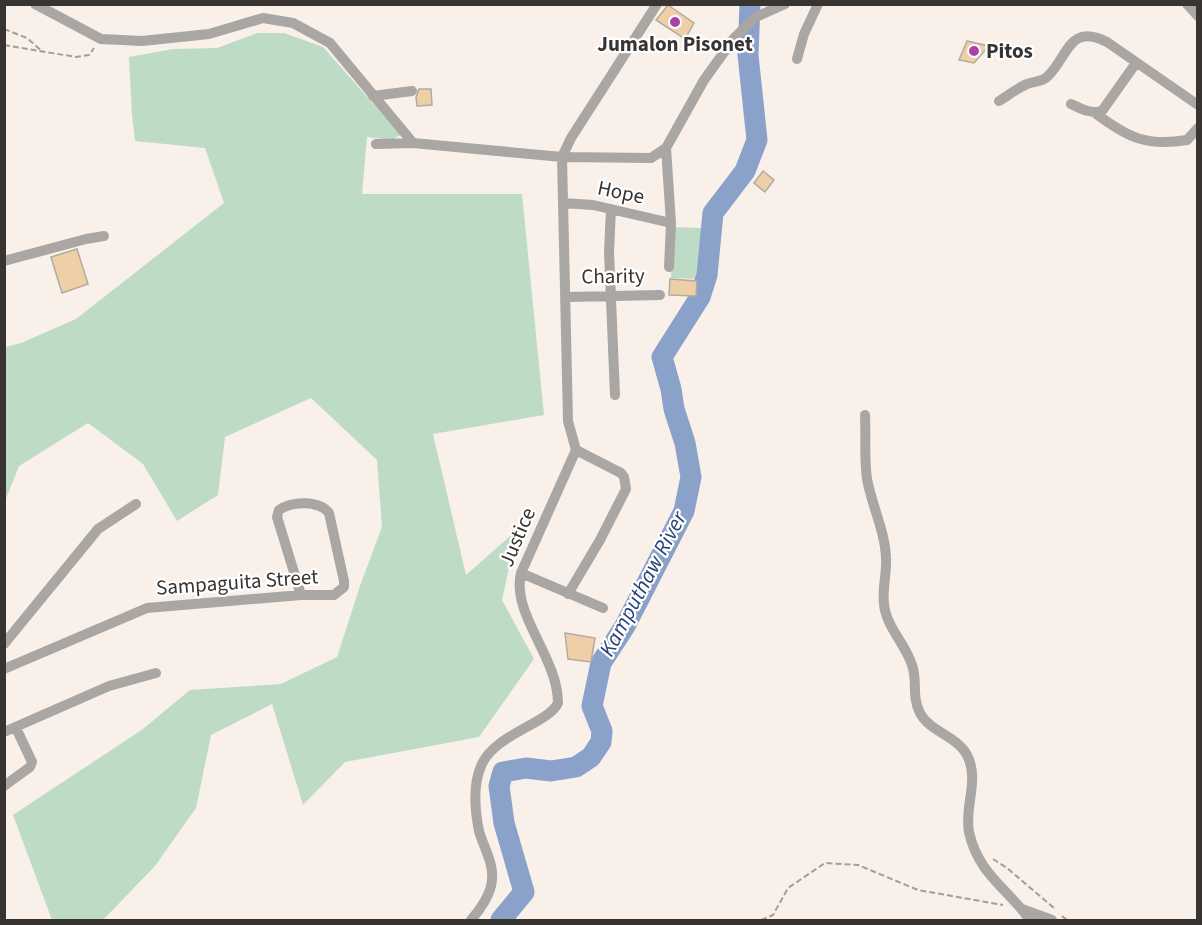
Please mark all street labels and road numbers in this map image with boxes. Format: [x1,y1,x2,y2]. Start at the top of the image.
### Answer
street label: Hope [595,172,647,212]
street label: Charity [581,260,645,292]
street label: Justice [491,503,543,571]
street label: Sampaguita Street [155,561,319,603]

